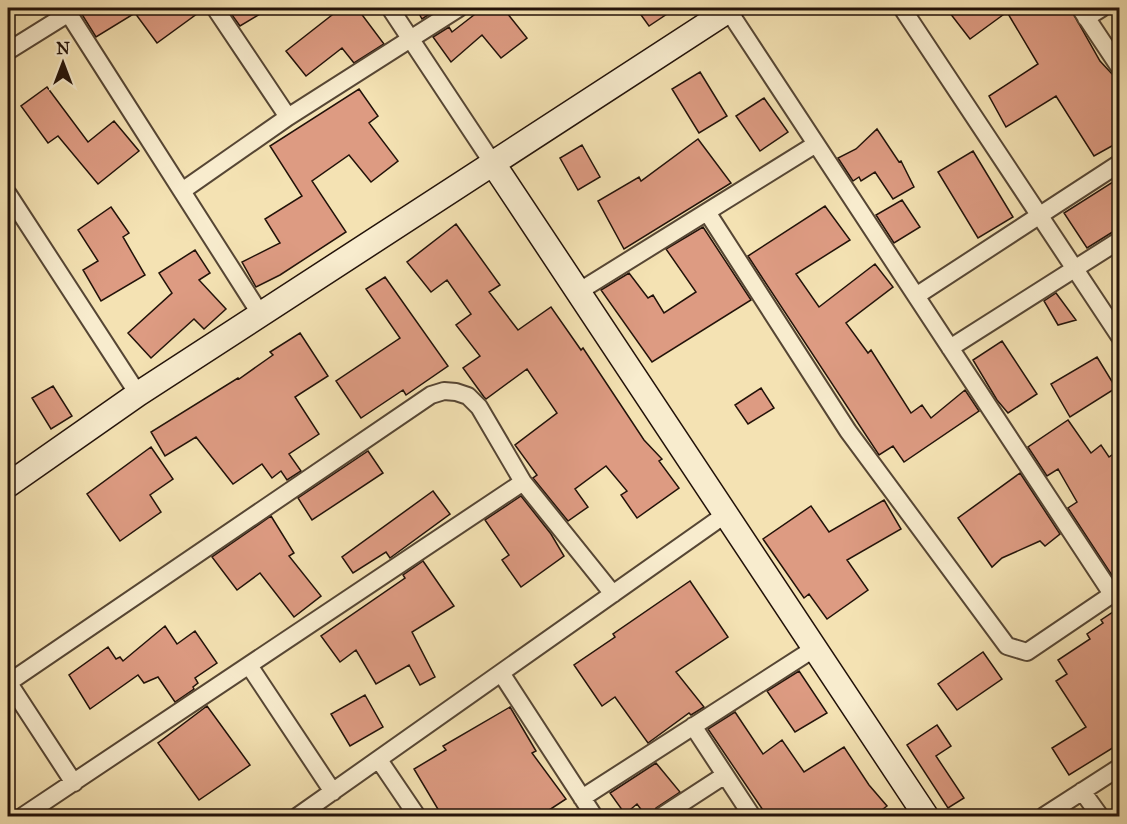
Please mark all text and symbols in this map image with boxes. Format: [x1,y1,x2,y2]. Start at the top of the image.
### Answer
north arrow [33,33,93,93]
text: N [56,39,70,58]

